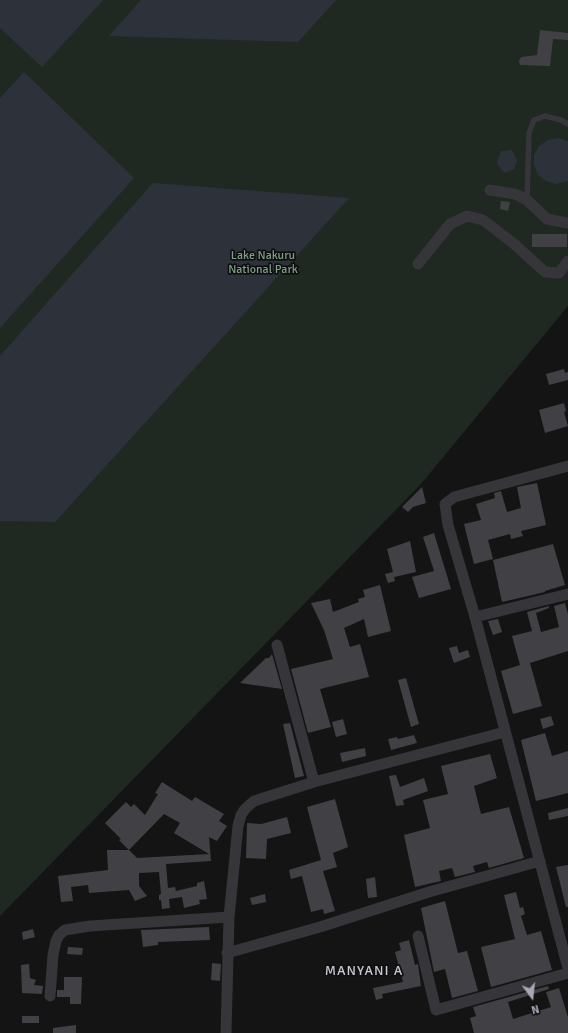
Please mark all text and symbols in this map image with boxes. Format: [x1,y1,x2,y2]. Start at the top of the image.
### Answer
park label: Lake Nakuru National Park [228,249,298,277]
district label: MANYANI A [325,963,403,979]
north arrow [512,977,552,1017]
text: N [530,1002,541,1016]

